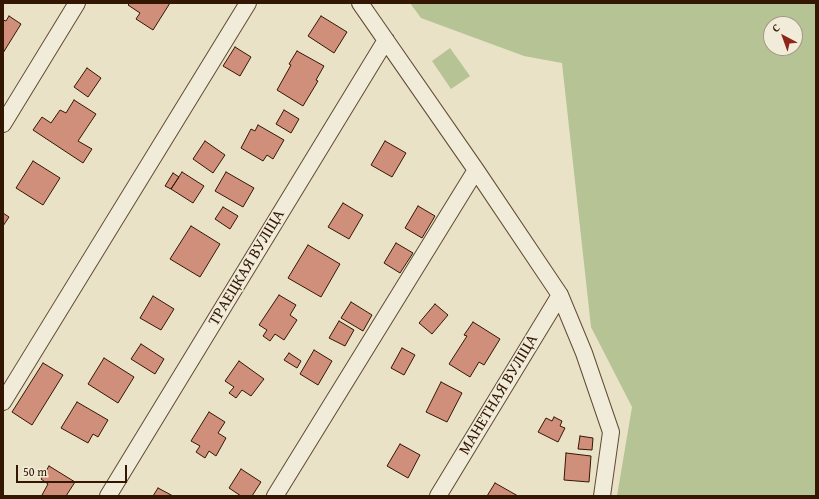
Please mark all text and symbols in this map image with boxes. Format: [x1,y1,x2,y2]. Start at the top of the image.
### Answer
north arrow [763,16,803,56]
text: С [768,20,783,36]
street label: ТРАЕЦКАЯ ВУЛІЦА [205,206,289,330]
street label: МАНЕТНАЯ ВУЛІЦА [455,331,543,459]
scale bar [18,457,129,483]
text: 50 m [23,463,47,480]

